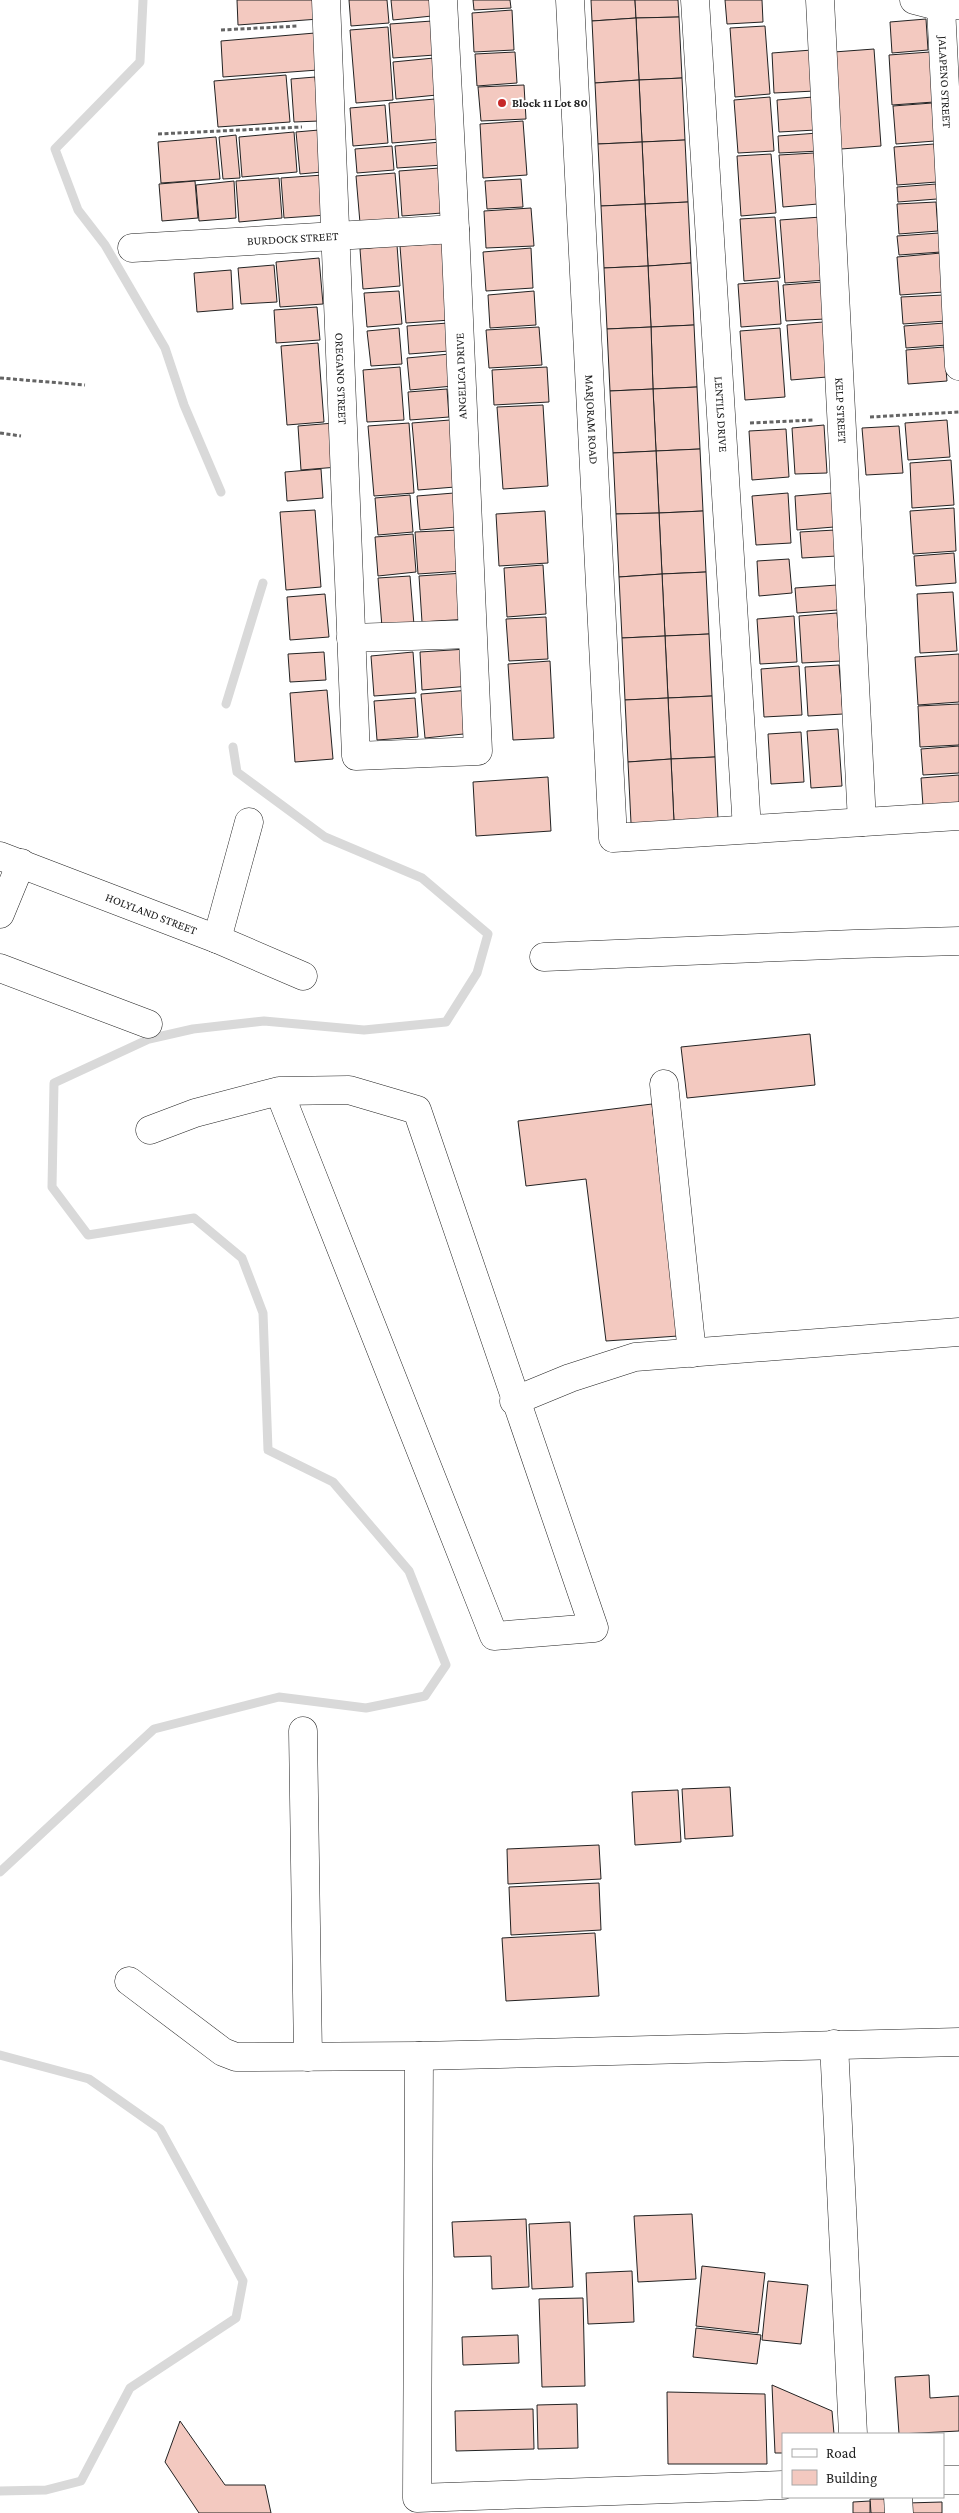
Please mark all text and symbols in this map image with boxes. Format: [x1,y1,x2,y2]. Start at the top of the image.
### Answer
street label: JALAPENO STREET [935,34,954,129]
place label: Block 11 Lot 80 [512,96,588,110]
marker: Block 11 Lot 80 [496,97,508,109]
street label: BURDOCK STREET [247,229,339,248]
street label: OREGANO STREET [332,332,350,425]
street label: ANGELICA DRIVE [452,332,469,419]
street label: MARJORAM ROAD [582,374,601,465]
street label: LENTILS DRIVE [712,376,730,453]
street label: KELP STREET [832,377,850,444]
street label: HOLYLAND STREET [104,890,200,938]
legend [782,2433,944,2498]
text: Road [826,2445,857,2461]
text: Building [826,2470,877,2487]

